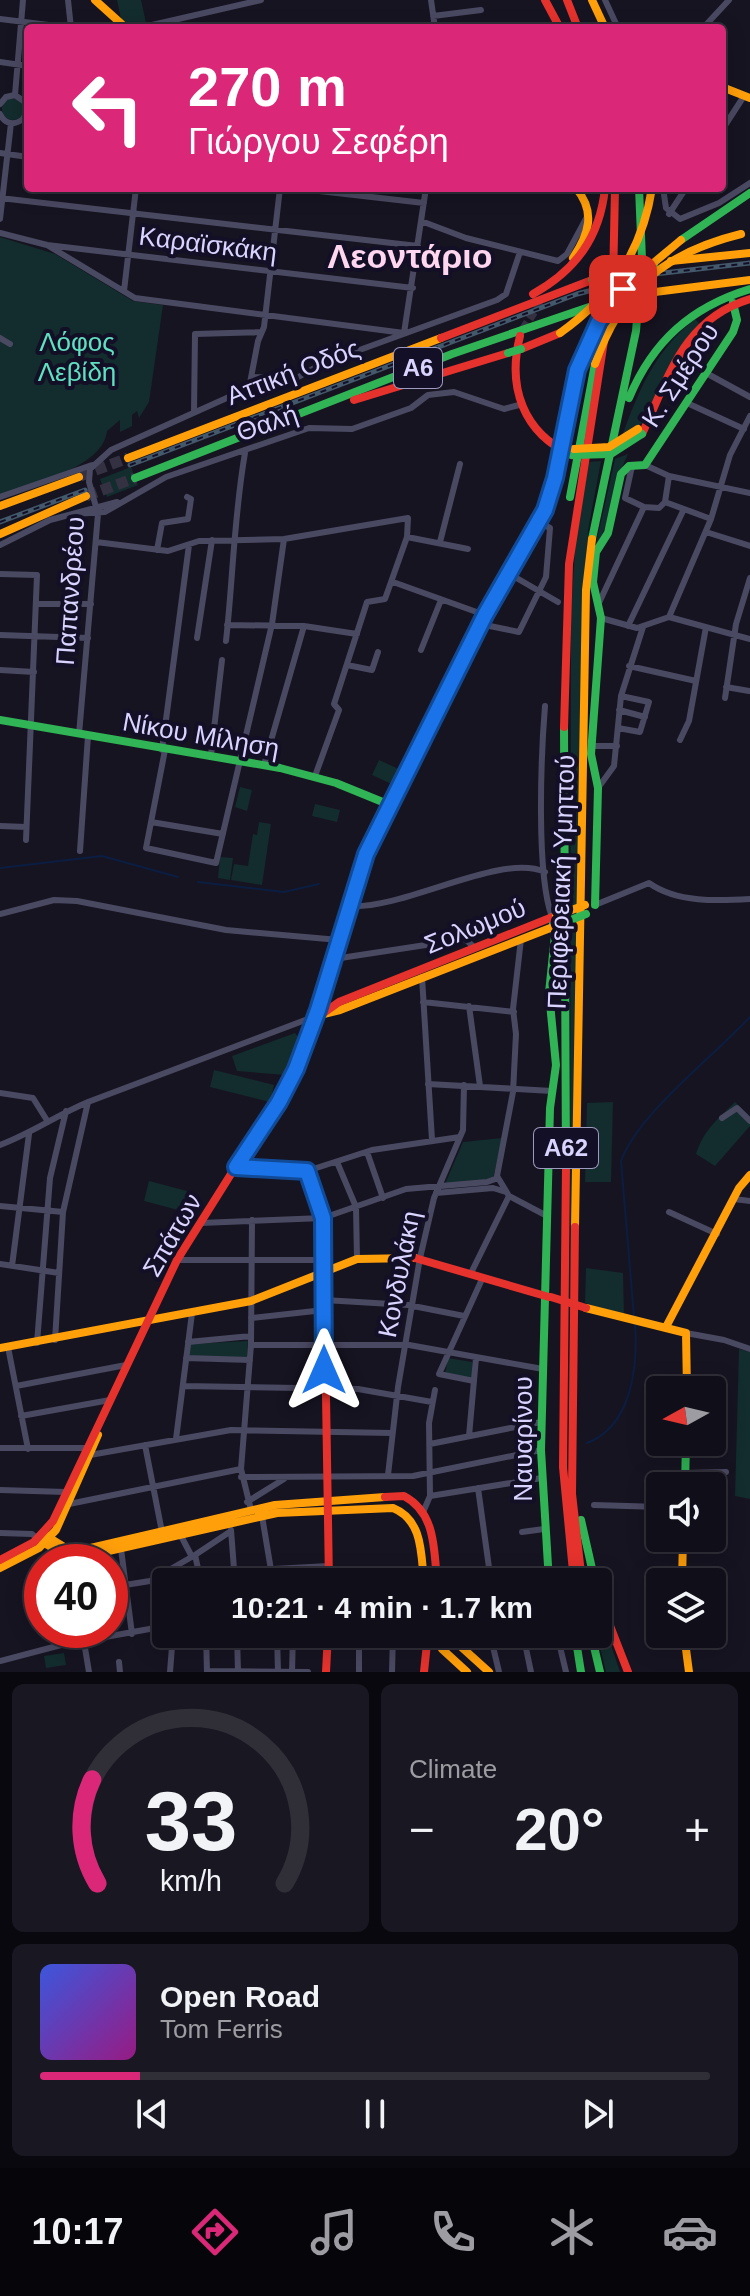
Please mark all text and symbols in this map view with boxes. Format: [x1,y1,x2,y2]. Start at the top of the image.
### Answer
text: 270 m [188,55,347,118]
icon: left [56,56,160,160]
text: Γιώργου Σεφέρη [188,121,449,162]
street label: Καραϊσκάκη [137,221,279,267]
district label: Λεοντάριο [328,237,492,275]
pin [589,255,657,323]
icon: arrive [601,267,645,311]
street label: Κ. Σμέρου [635,317,725,433]
park label: Λόφος Λεβίδη [38,327,116,387]
street label: Αττική Οδός [222,333,364,411]
road number: Α6 [394,348,442,388]
street label: Θαλή [232,399,302,447]
street label: Παπανδρέου [50,516,90,666]
street label: Νίκου Μίληση [120,706,282,764]
street label: Περιφερειακή Υμηττού [542,754,580,1010]
street label: Σολωμού [420,892,530,960]
road number: Α62 [534,1128,598,1168]
street label: Σπάτων [136,1188,208,1282]
street label: Κονδυλάκη [372,1208,426,1340]
position arrow [282,1328,366,1412]
street label: Ναυαρίνου [508,1376,538,1502]
north arrow [646,1376,726,1456]
map controls [646,1376,726,1648]
button: sound [646,1472,726,1552]
speed limit sign: 40 [24,1544,128,1648]
button: layers [646,1568,726,1648]
text: 10:21 · 4 min · 1.7 km [231,1591,533,1624]
text: Climate [409,1754,497,1784]
text: 33 [144,1775,237,1868]
text: 20° [514,1796,605,1863]
text: − [409,1805,435,1854]
text: + [684,1805,710,1854]
text: km/h [160,1865,221,1897]
text: Open Road [160,1980,320,2013]
text: Tom Ferris [160,2014,283,2044]
icon: previous [130,2092,174,2136]
icon: pause [353,2092,397,2136]
icon: next [576,2092,620,2136]
icon: directions [187,2204,243,2260]
icon: music [306,2204,362,2260]
icon: phone [425,2204,481,2260]
icon: climate [544,2204,600,2260]
icon: car [662,2204,718,2260]
text: 10:17 [31,2211,124,2252]

